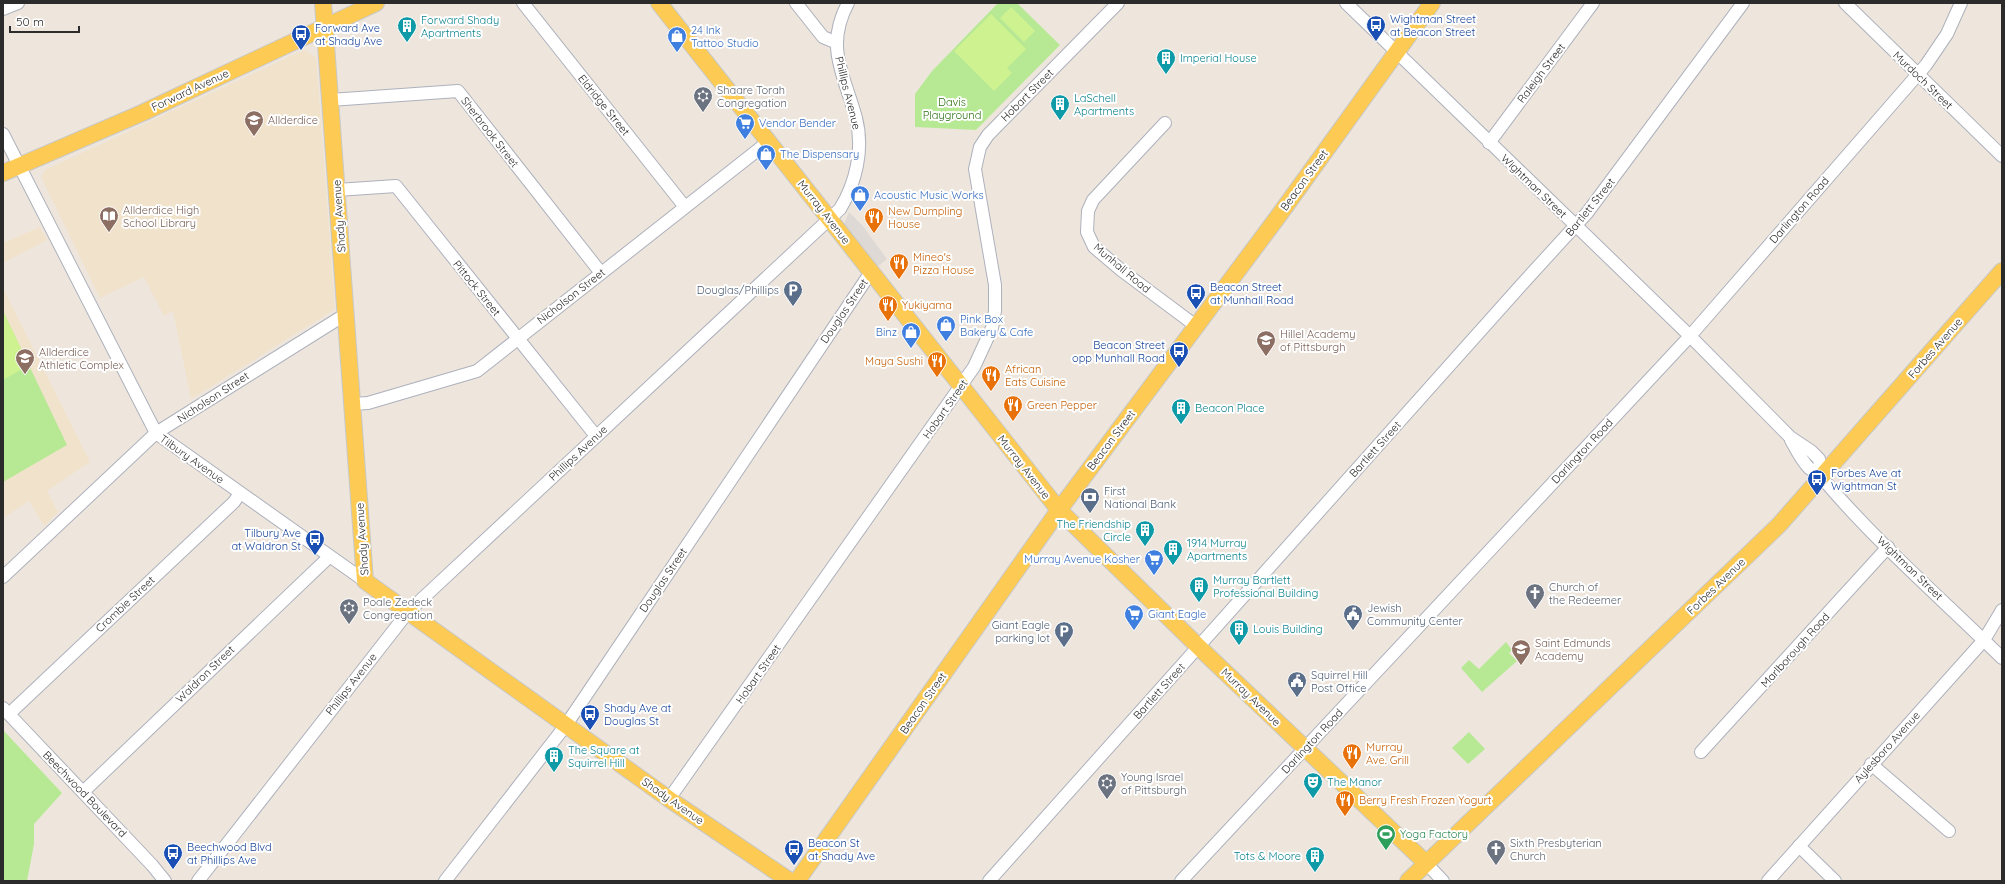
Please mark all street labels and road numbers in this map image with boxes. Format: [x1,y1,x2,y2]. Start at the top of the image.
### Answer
street label: Raleigh Street [1514,40,1568,106]
street label: Murdoch Street [1890,48,1956,112]
street label: Phillips Avenue [832,55,864,131]
street label: Hobart Street [998,65,1057,124]
street label: Forward Avenue [149,66,231,114]
street label: Eldridge Street [575,72,633,139]
street label: Sherbrook Street [458,94,522,170]
street label: Beacon Street [1277,147,1331,213]
street label: Wightman Street [1498,151,1570,221]
street label: Darlington Road [1766,174,1832,246]
street label: Bartlett Street [1562,175,1618,239]
street label: Murray Avenue [795,177,853,247]
street label: Shady Avenue [329,179,349,253]
street label: Munhall Road [1091,240,1153,296]
street label: Pittock Street [450,257,504,319]
street label: Nicholson Street [534,265,608,327]
street label: Douglas Street [817,276,871,346]
street label: Forbes Avenue [1905,315,1965,381]
street label: Nicholson Street [175,368,252,425]
street label: Hobart Street [919,377,971,441]
street label: Beacon Street [1084,407,1138,473]
street label: Darlington Road [1548,416,1616,486]
street label: Bartlett Street [1346,418,1404,480]
street label: Phillips Avenue [546,422,610,484]
street label: Tilbury Avenue [157,432,227,486]
street label: Murray Avenue [995,432,1053,502]
street label: Shady Avenue [352,502,372,576]
street label: Wightman Street [1874,533,1946,603]
street label: Douglas Street [636,545,690,615]
street label: Forbes Avenue [1684,555,1748,617]
street label: Crombie Street [92,573,158,635]
street label: Marlborough Road [1758,610,1832,690]
street label: Waldron Street [173,642,238,706]
street label: Hobart Street [732,642,784,706]
street label: Phillips Avenue [322,650,380,718]
street label: Bartlett Street [1130,660,1188,722]
street label: Murray Avenue [1218,665,1284,729]
street label: Beacon Street [897,669,949,736]
street label: Darlington Road [1278,706,1346,776]
street label: Aylesboro Avenue [1851,708,1923,786]
street label: Beechwood Boulevard [40,748,130,840]
street label: Shady Avenue [639,774,707,828]

